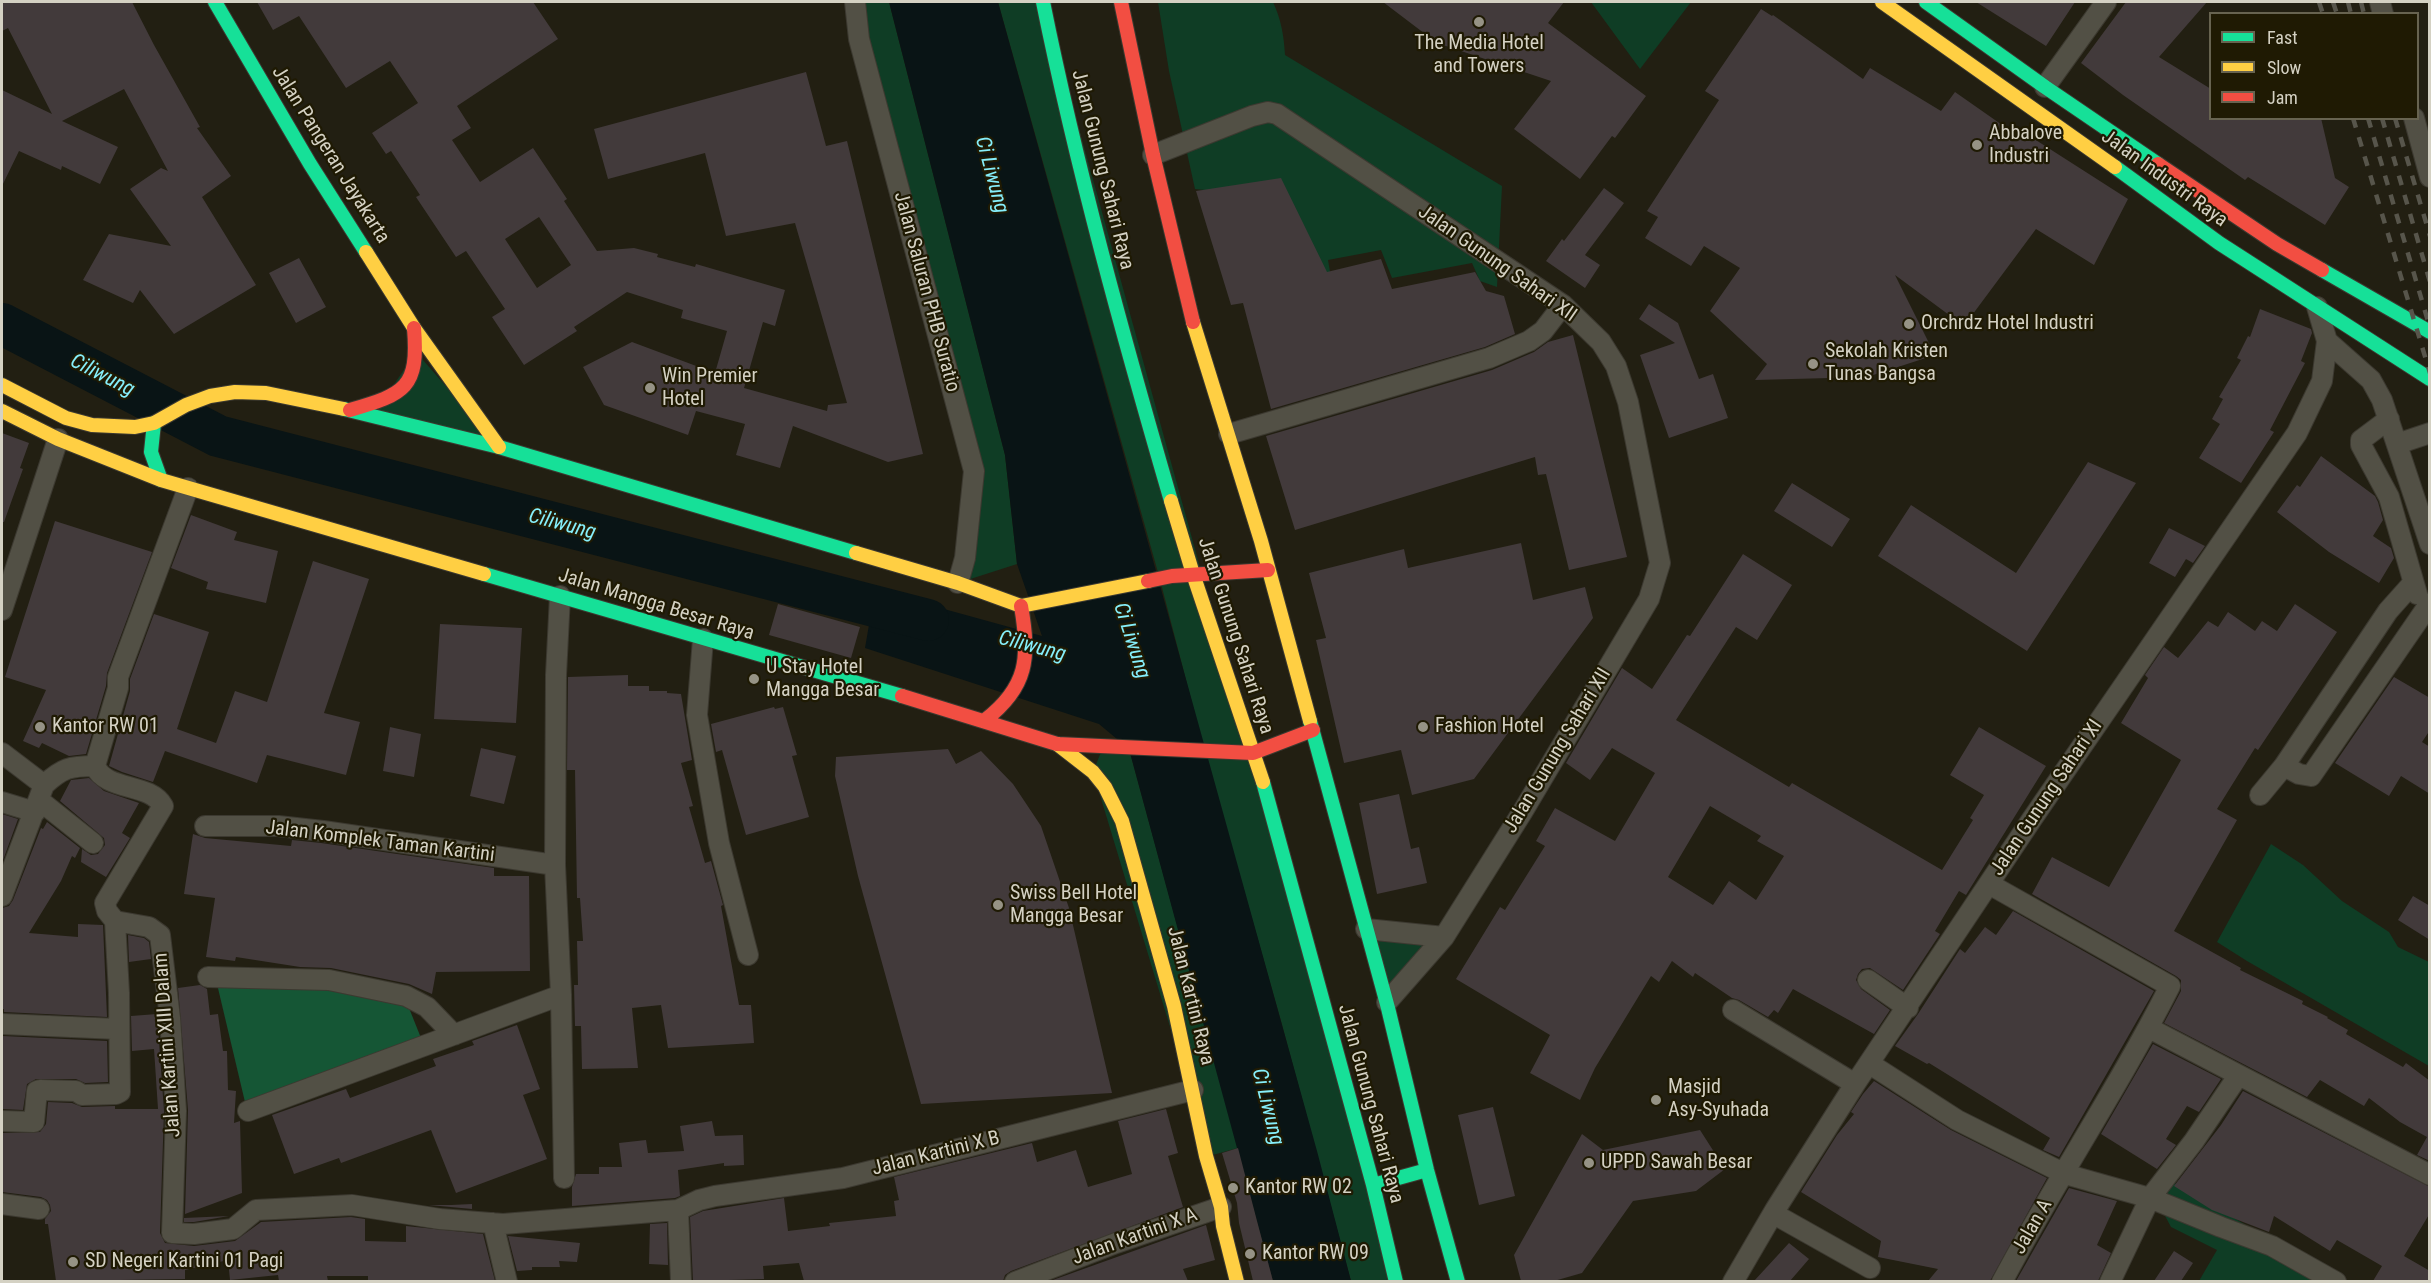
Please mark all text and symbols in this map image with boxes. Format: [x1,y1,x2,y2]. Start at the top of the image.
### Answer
legend [2209,12,2419,120]
marker: The Media Hotel and Towers [1472,15,1486,29]
text: Fast [2267,27,2298,48]
place label: The Media Hotel and Towers [1414,32,1544,79]
text: Slow [2267,57,2301,78]
street label: Jalan Pangeran Jayakarta [266,62,394,248]
street label: Jalan Gunung Sahari Raya [1066,68,1138,272]
text: Jam [2267,87,2298,108]
place label: Abbalove Industri [1989,122,2062,169]
street label: Jalan Industri Raya [2096,125,2232,233]
water label: Ci Liwung [969,134,1013,216]
marker: Abbalove Industri [1970,138,1984,152]
street label: Jalan Saluran PHB Suratio [888,189,964,395]
street label: Jalan Gunung Sahari XII [1413,200,1581,328]
place label: Orchrdz Hotel Industri [1921,312,2094,336]
marker: Orchrdz Hotel Industri [1902,317,1916,331]
place label: Sekolah Kristen Tunas Bangsa [1825,340,1948,387]
water label: Ciliwung [66,349,138,403]
marker: Sekolah Kristen Tunas Bangsa [1806,357,1820,371]
place label: Win Premier Hotel [662,365,758,412]
marker: Win Premier Hotel [643,381,657,395]
water label: Ciliwung [526,504,598,546]
street label: Jalan Gunung Sahari Raya [1192,535,1278,737]
street label: Jalan Mangga Besar Raya [555,564,757,646]
water label: Ci Liwung [1107,600,1155,682]
water label: Ciliwung [996,626,1068,668]
place label: U Stay Hotel Mangga Besar [766,656,879,703]
street label: Jalan Gunung Sahari XII [1499,664,1617,838]
marker: U Stay Hotel Mangga Besar [747,672,761,686]
place label: Kantor RW 01 [52,715,159,739]
place label: Fashion Hotel [1435,715,1544,739]
street label: Jalan Gunung Sahari XI [1986,715,2108,881]
marker: Kantor RW 01 [33,720,47,734]
marker: Fashion Hotel [1416,720,1430,734]
street label: Jalan Komplek Taman Kartini [264,816,496,868]
place label: Swiss Bell Hotel Mangga Besar [1010,882,1137,929]
marker: Swiss Bell Hotel Mangga Besar [991,898,1005,912]
street label: Jalan Kartini Raya [1161,924,1219,1068]
street label: Jalan Kartini XIII Dalam [150,952,186,1138]
street label: Jalan Gunung Sahari Raya [1332,1002,1408,1206]
water label: Ci Liwung [1245,1066,1289,1148]
place label: Masjid Asy-Syuhada [1668,1076,1769,1123]
marker: Masjid Asy-Syuhada [1649,1093,1663,1107]
street label: Jalan Kartini X B [870,1127,1002,1181]
place label: UPPD Sawah Besar [1601,1151,1752,1175]
marker: UPPD Sawah Besar [1582,1156,1596,1170]
place label: Kantor RW 02 [1245,1176,1352,1200]
marker: Kantor RW 02 [1226,1181,1240,1195]
street label: Jalan A [2008,1195,2058,1259]
street label: Jalan Kartini X A [1069,1203,1201,1271]
place label: Kantor RW 09 [1262,1242,1369,1266]
marker: Kantor RW 09 [1243,1247,1257,1261]
place label: SD Negeri Kartini 01 Pagi [85,1250,283,1274]
marker: SD Negeri Kartini 01 Pagi [66,1255,80,1269]

